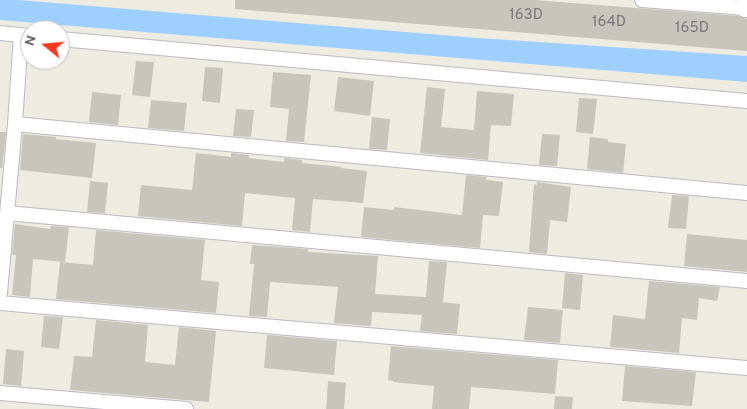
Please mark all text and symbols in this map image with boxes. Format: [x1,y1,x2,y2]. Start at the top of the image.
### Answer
house number: 163D [509,7,543,25]
house number: 164D [592,14,626,32]
north arrow [20,20,70,70]
house number: 165D [675,20,709,38]
text: N [22,33,41,48]

